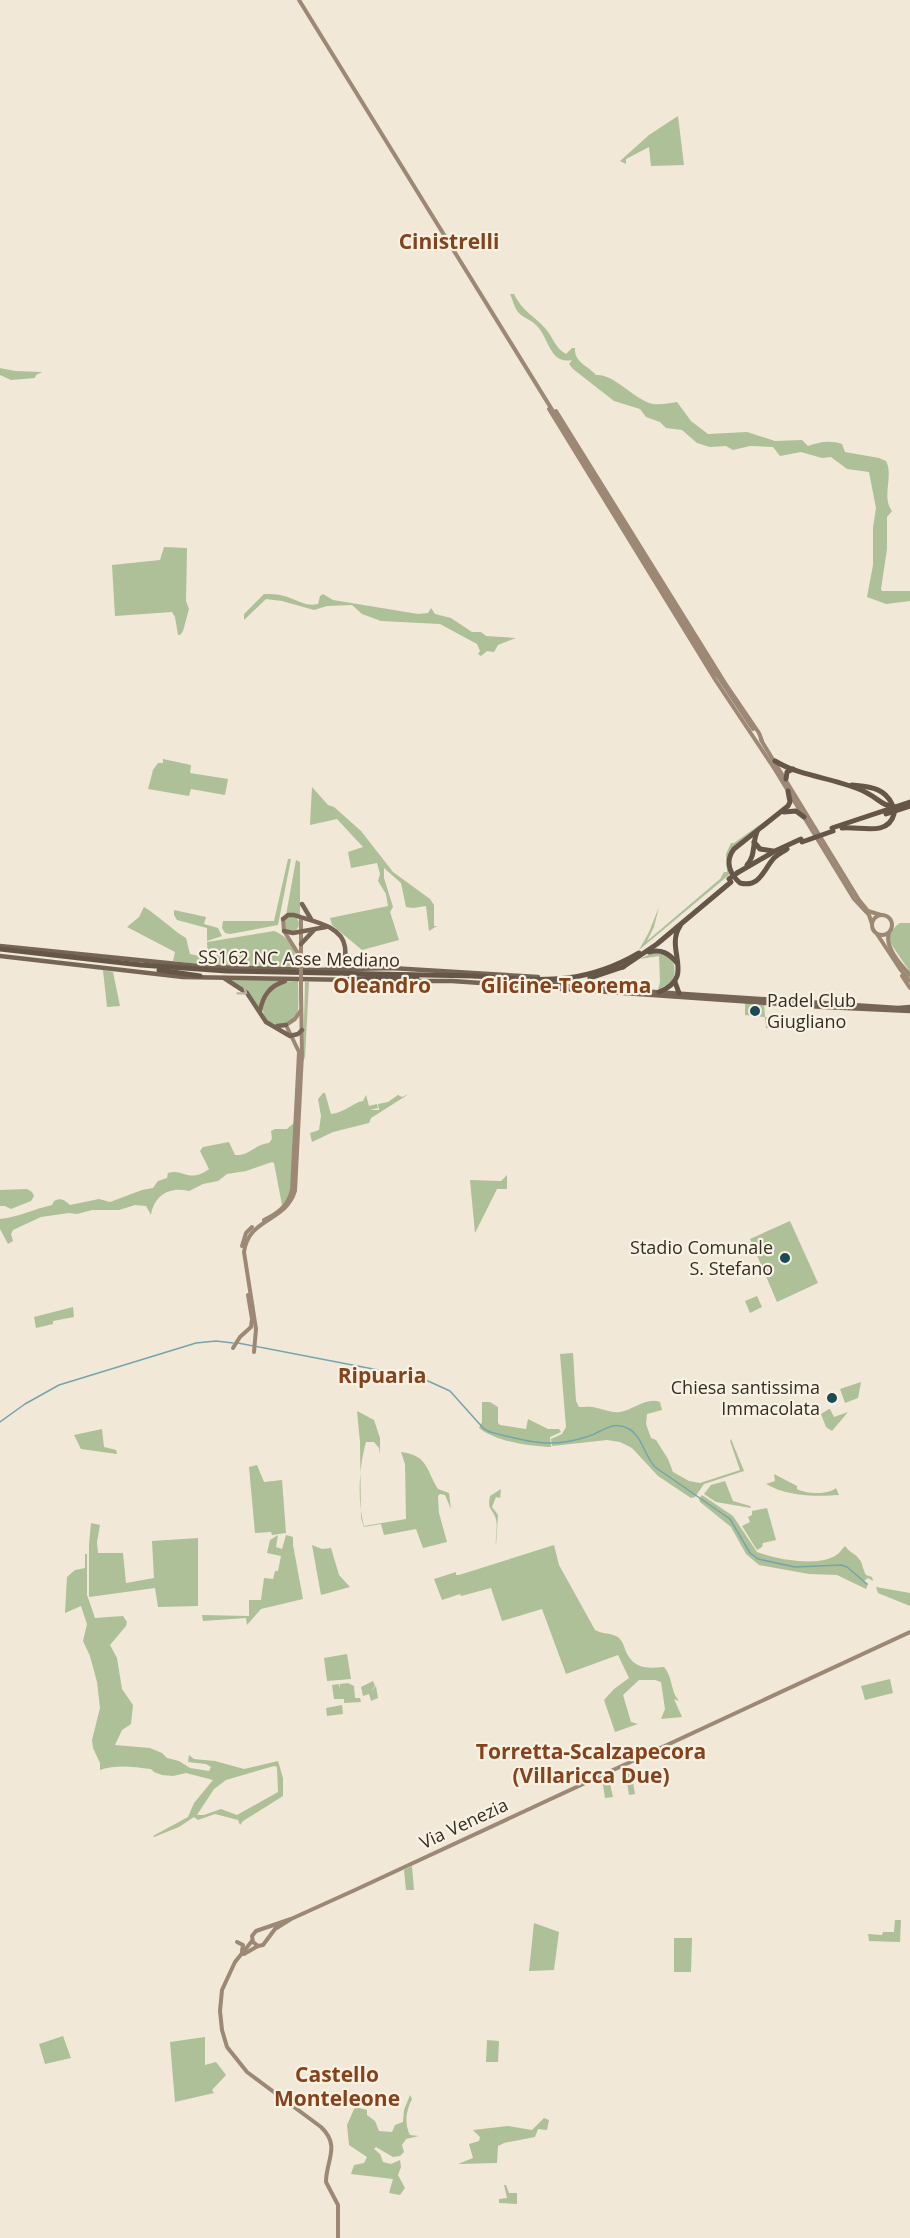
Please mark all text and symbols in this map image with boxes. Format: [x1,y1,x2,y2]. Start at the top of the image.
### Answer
district label: Cinistrelli [399,227,499,255]
street label: SS162 NC Asse Mediano [198,944,400,972]
district label: Oleandro [333,971,431,999]
district label: Glicine-Teorema [480,971,652,999]
one-way arrow [237,984,248,995]
place label: Padel Club Giugliano [767,988,856,1033]
marker: Padel Club Giugliano [748,1004,762,1018]
place label: Stadio Comunale S. Stefano [630,1235,773,1280]
marker: Stadio Comunale S. Stefano [778,1251,792,1265]
district label: Ripuaria [338,1361,426,1389]
place label: Chiesa santissima Immacolata [671,1375,820,1420]
marker: Chiesa santissima Immacolata [825,1391,839,1405]
district label: Torretta-Scalzapecora (Villaricca Due) [476,1737,706,1789]
street label: Via Venezia [415,1792,512,1854]
district label: Castello Monteleone [274,2060,400,2112]

